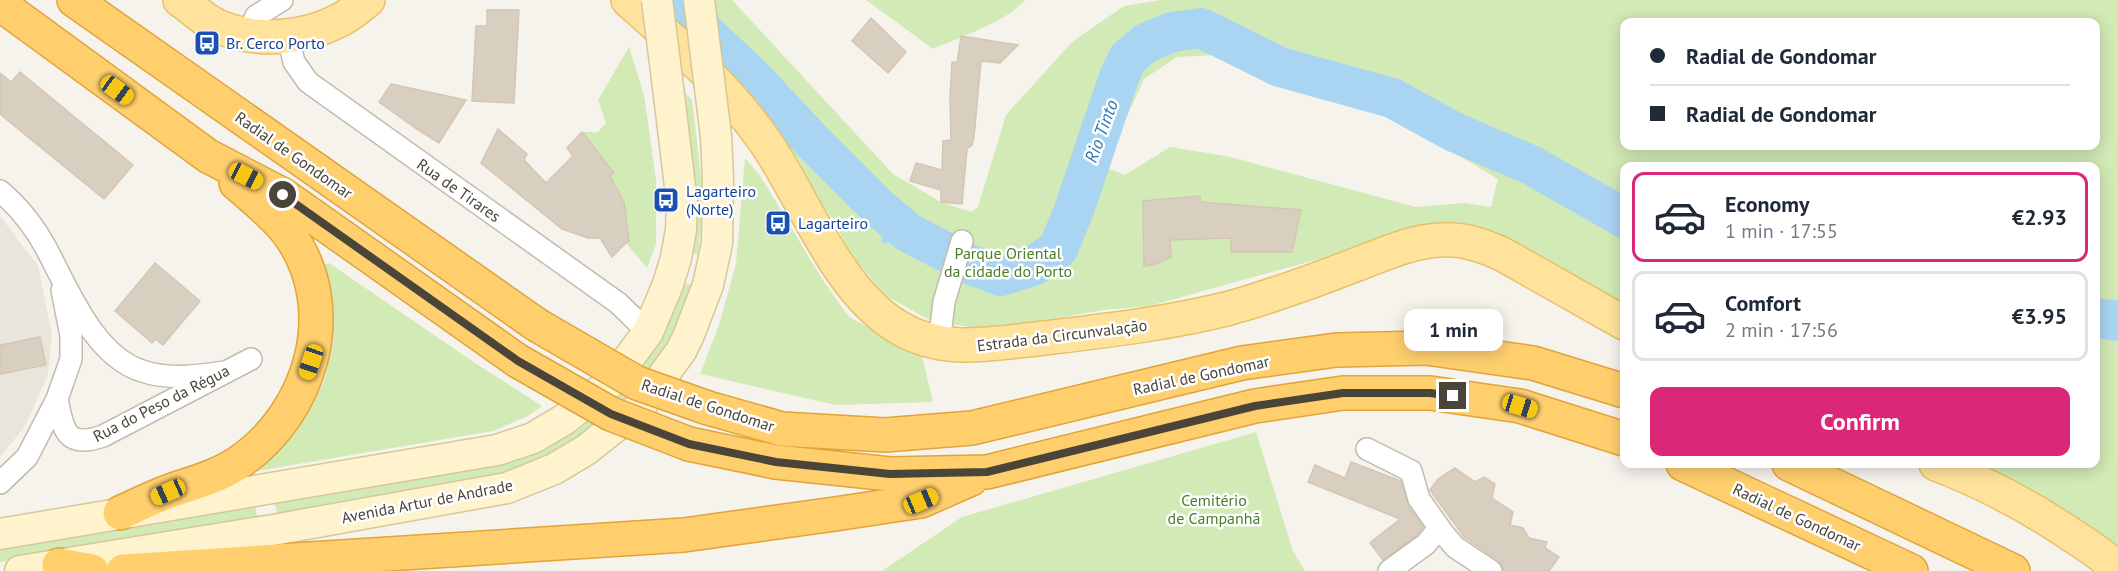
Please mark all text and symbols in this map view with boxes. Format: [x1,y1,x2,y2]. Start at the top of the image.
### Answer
bus stop icon: Br. Cerco Porto [192,28,222,58]
place label: Br. Cerco Porto [226,33,325,53]
text: Radial de Gondomar [1686,42,1876,70]
car [97,72,137,108]
water label: Rio Tinto [1079,96,1123,166]
text: Radial de Gondomar [1686,100,1876,128]
street label: Radial de Gondomar [231,107,357,203]
street label: Rua de Tirares [413,154,505,226]
car [226,160,266,192]
route start [269,181,296,208]
place label: Lagarteiro (Norte) [686,181,756,219]
bus stop icon: Lagarteiro (Norte) [651,185,681,215]
icon: car [1653,190,1707,244]
text: Economy [1725,190,1809,218]
text: €2.93 [2012,203,2067,231]
bus stop icon: Lagarteiro [763,208,793,238]
place label: Lagarteiro [798,213,868,233]
text: 1 min · 17:55 [1725,218,1838,244]
park label: Parque Oriental da cidade do Porto [944,243,1072,281]
icon: car [1653,289,1707,343]
text: Comfort [1725,289,1801,317]
text: €3.95 [2012,302,2067,330]
callout: 1 min [1404,309,1502,351]
street label: Estrada da Circunvalação [976,315,1148,355]
text: 1 min [1429,317,1478,343]
text: 2 min · 17:56 [1725,317,1838,343]
car [297,342,325,382]
street label: Radial de Gondomar [1131,351,1271,399]
street label: Rua do Peso da Régua [89,360,233,446]
street label: Radial de Gondomar [639,374,778,436]
route end [1439,382,1466,409]
button: Confirm [1650,387,2070,456]
car [1500,392,1540,420]
street label: Avenida Artur de Andrade [340,475,514,527]
car [148,476,188,508]
street label: Radial de Gondomar [1730,479,1865,556]
car [901,486,941,516]
park label: Cemitério de Campanhã [1168,490,1260,528]

